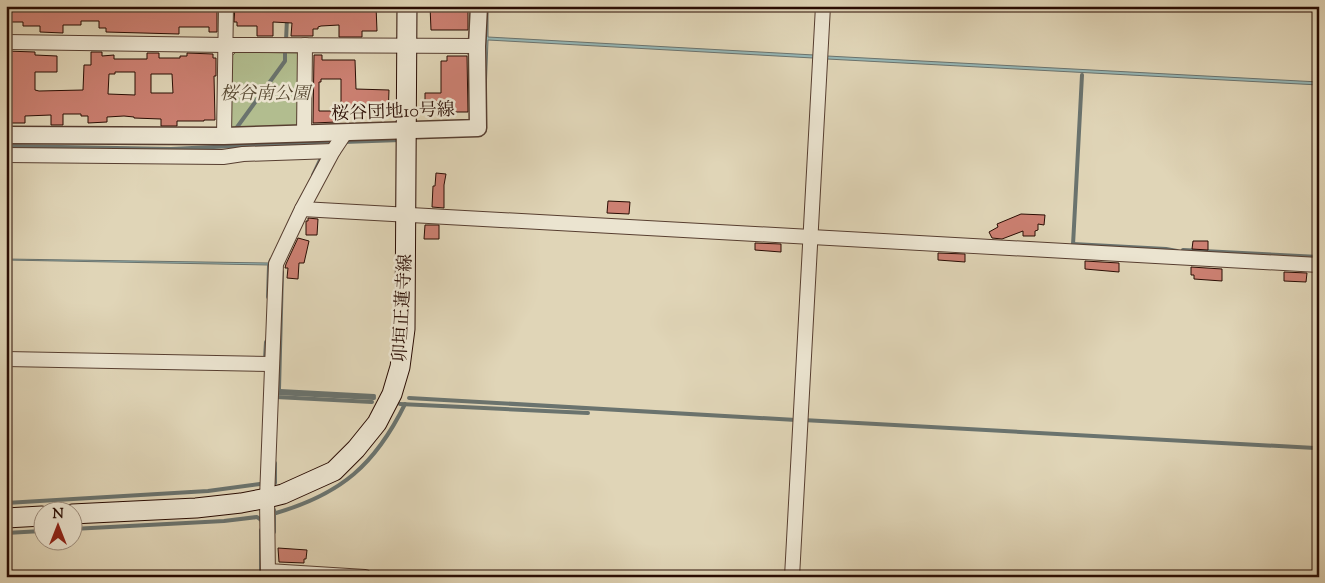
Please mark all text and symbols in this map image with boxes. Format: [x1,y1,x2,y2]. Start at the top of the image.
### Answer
park label: 桜谷南公園 [220,82,313,108]
street label: 桜谷団地10号線 [331,98,455,128]
street label: 卯垣正蓮寺線 [388,253,420,363]
north arrow [32,500,82,550]
text: N [52,505,64,525]

